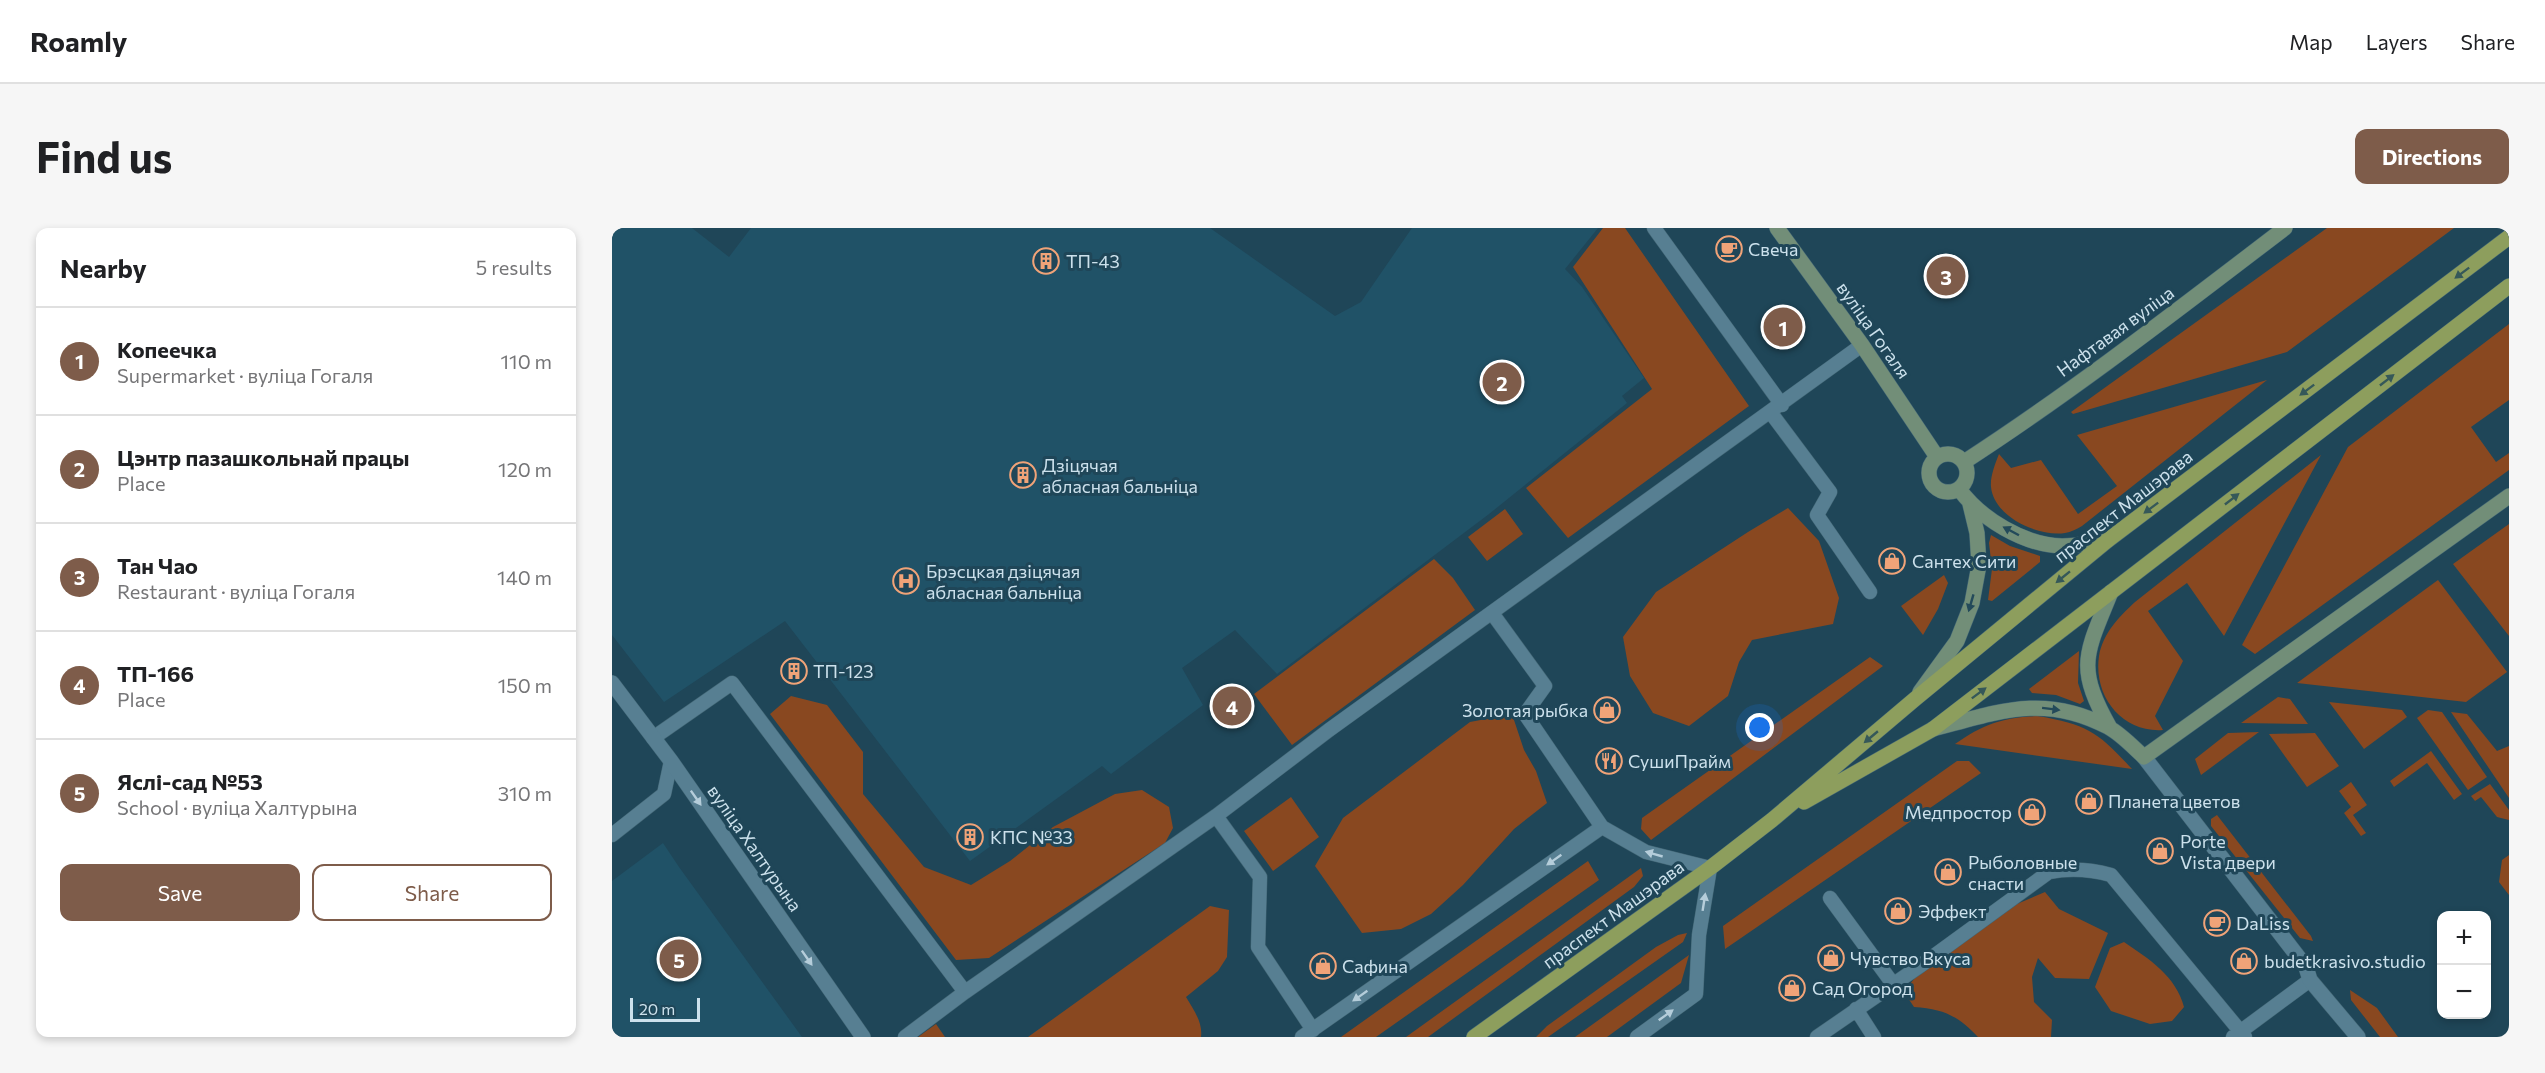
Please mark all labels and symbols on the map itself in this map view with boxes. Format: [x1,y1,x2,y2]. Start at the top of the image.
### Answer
cafe icon: Свеча [1714,234,1744,264]
place label: Свеча [1748,238,1798,260]
building icon: ТП-43 [1031,246,1061,276]
place label: ТП-43 [1066,250,1120,272]
pin: 3 [1926,254,1966,298]
one-way arrow [2455,266,2470,278]
street label: вуліца Гогаля [1833,277,1915,383]
street label: Нафтавая вуліца [2052,281,2178,381]
pin: 1 [1764,304,1802,350]
pin: 2 [1482,360,1522,404]
one-way arrow [2378,374,2394,386]
one-way arrow [2299,384,2314,396]
street label: праспект Машэрава [2049,445,2197,567]
place label: Дзіцячая абласная бальніца [1042,454,1198,497]
building icon: Дзіцячая абласная бальніца [1008,460,1038,490]
one-way arrow [2225,494,2240,506]
one-way arrow [2144,501,2159,513]
one-way arrow [2002,526,2019,536]
shop icon: Сантех Сити [1877,546,1907,576]
place label: Сантех Сити [1912,550,2016,572]
place label: Брэсцкая дзіцячая абласная бальніца [926,560,1082,603]
hospital icon: Брэсцкая дзіцячая абласная бальніца [891,566,921,596]
one-way arrow [2055,571,2071,584]
one-way arrow [1966,594,1975,612]
building icon: ТП-123 [779,656,809,686]
place label: ТП-123 [813,660,874,682]
pin: 4 [1212,684,1252,728]
one-way arrow [1972,688,1987,700]
shop icon: Золотая рыбка [1592,695,1622,725]
place label: Золотая рыбка [1462,699,1588,721]
one-way arrow [2042,704,2061,713]
your location [1745,713,1774,742]
one-way arrow [1864,730,1879,743]
restaurant icon: СушиПрайм [1594,746,1624,776]
place label: СушиПрайм [1628,750,1731,772]
street label: вуліца Халтурына [703,781,807,915]
shop icon: Планета цветов [2074,786,2104,816]
one-way arrow [690,789,702,805]
place label: Планета цветов [2108,790,2240,812]
shop icon: Медпростор [2017,797,2047,827]
place label: Медпростор [1905,801,2012,823]
building icon: КПС №33 [955,822,985,852]
place label: КПС №33 [990,826,1073,848]
place label: Porte Vista двери [2180,830,2276,873]
shop icon: Porte Vista двери [2145,836,2175,866]
one-way arrow [1645,849,1663,858]
place label: Рыболовные снасти [1968,851,2077,894]
one-way arrow [1547,854,1563,866]
street label: праспект Машэрава [1538,855,1688,973]
shop icon: Рыболовные снасти [1933,857,1963,887]
one-way arrow [1700,892,1709,911]
shop icon: Эффект [1883,896,1913,926]
place label: Эффект [1918,900,1987,922]
cafe icon: DaLiss [2202,908,2232,938]
place label: DaLiss [2236,912,2290,934]
pin: 5 [660,936,698,982]
shop icon: Чувство Вкуса [1816,943,1846,973]
shop icon: budetkrasivo.studio [2229,946,2259,976]
place label: Чувство Вкуса [1850,947,1971,969]
one-way arrow [801,949,813,965]
place label: budetkrasivo.studio [2264,950,2426,972]
shop icon: Сафина [1308,951,1338,981]
place label: Сафина [1342,955,1408,977]
shop icon: Сад Огород [1777,973,1807,1003]
place label: Сад Огород [1812,977,1913,999]
one-way arrow [1353,990,1369,1002]
scale bar [630,995,700,1022]
one-way arrow [1659,1010,1674,1022]

